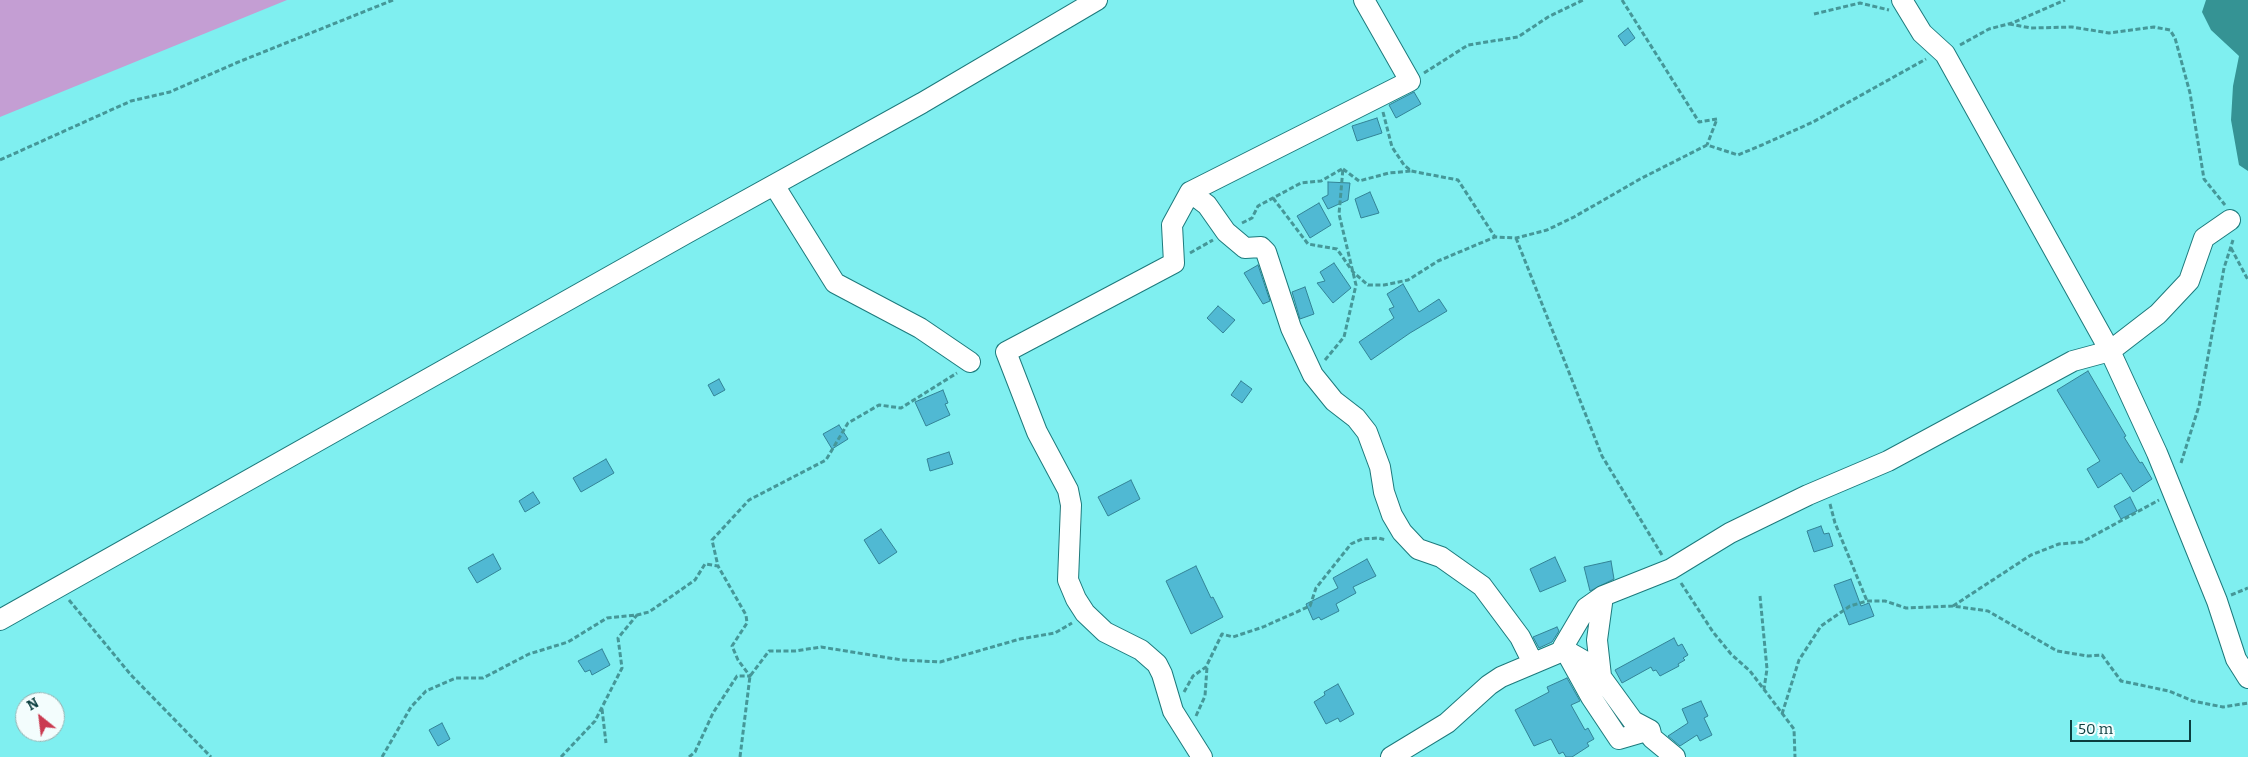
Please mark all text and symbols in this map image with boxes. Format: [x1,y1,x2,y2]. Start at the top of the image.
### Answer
north arrow [15,692,65,742]
text: N [24,694,42,714]
scale bar [2073,710,2194,742]
text: 50 m [2078,720,2113,738]

